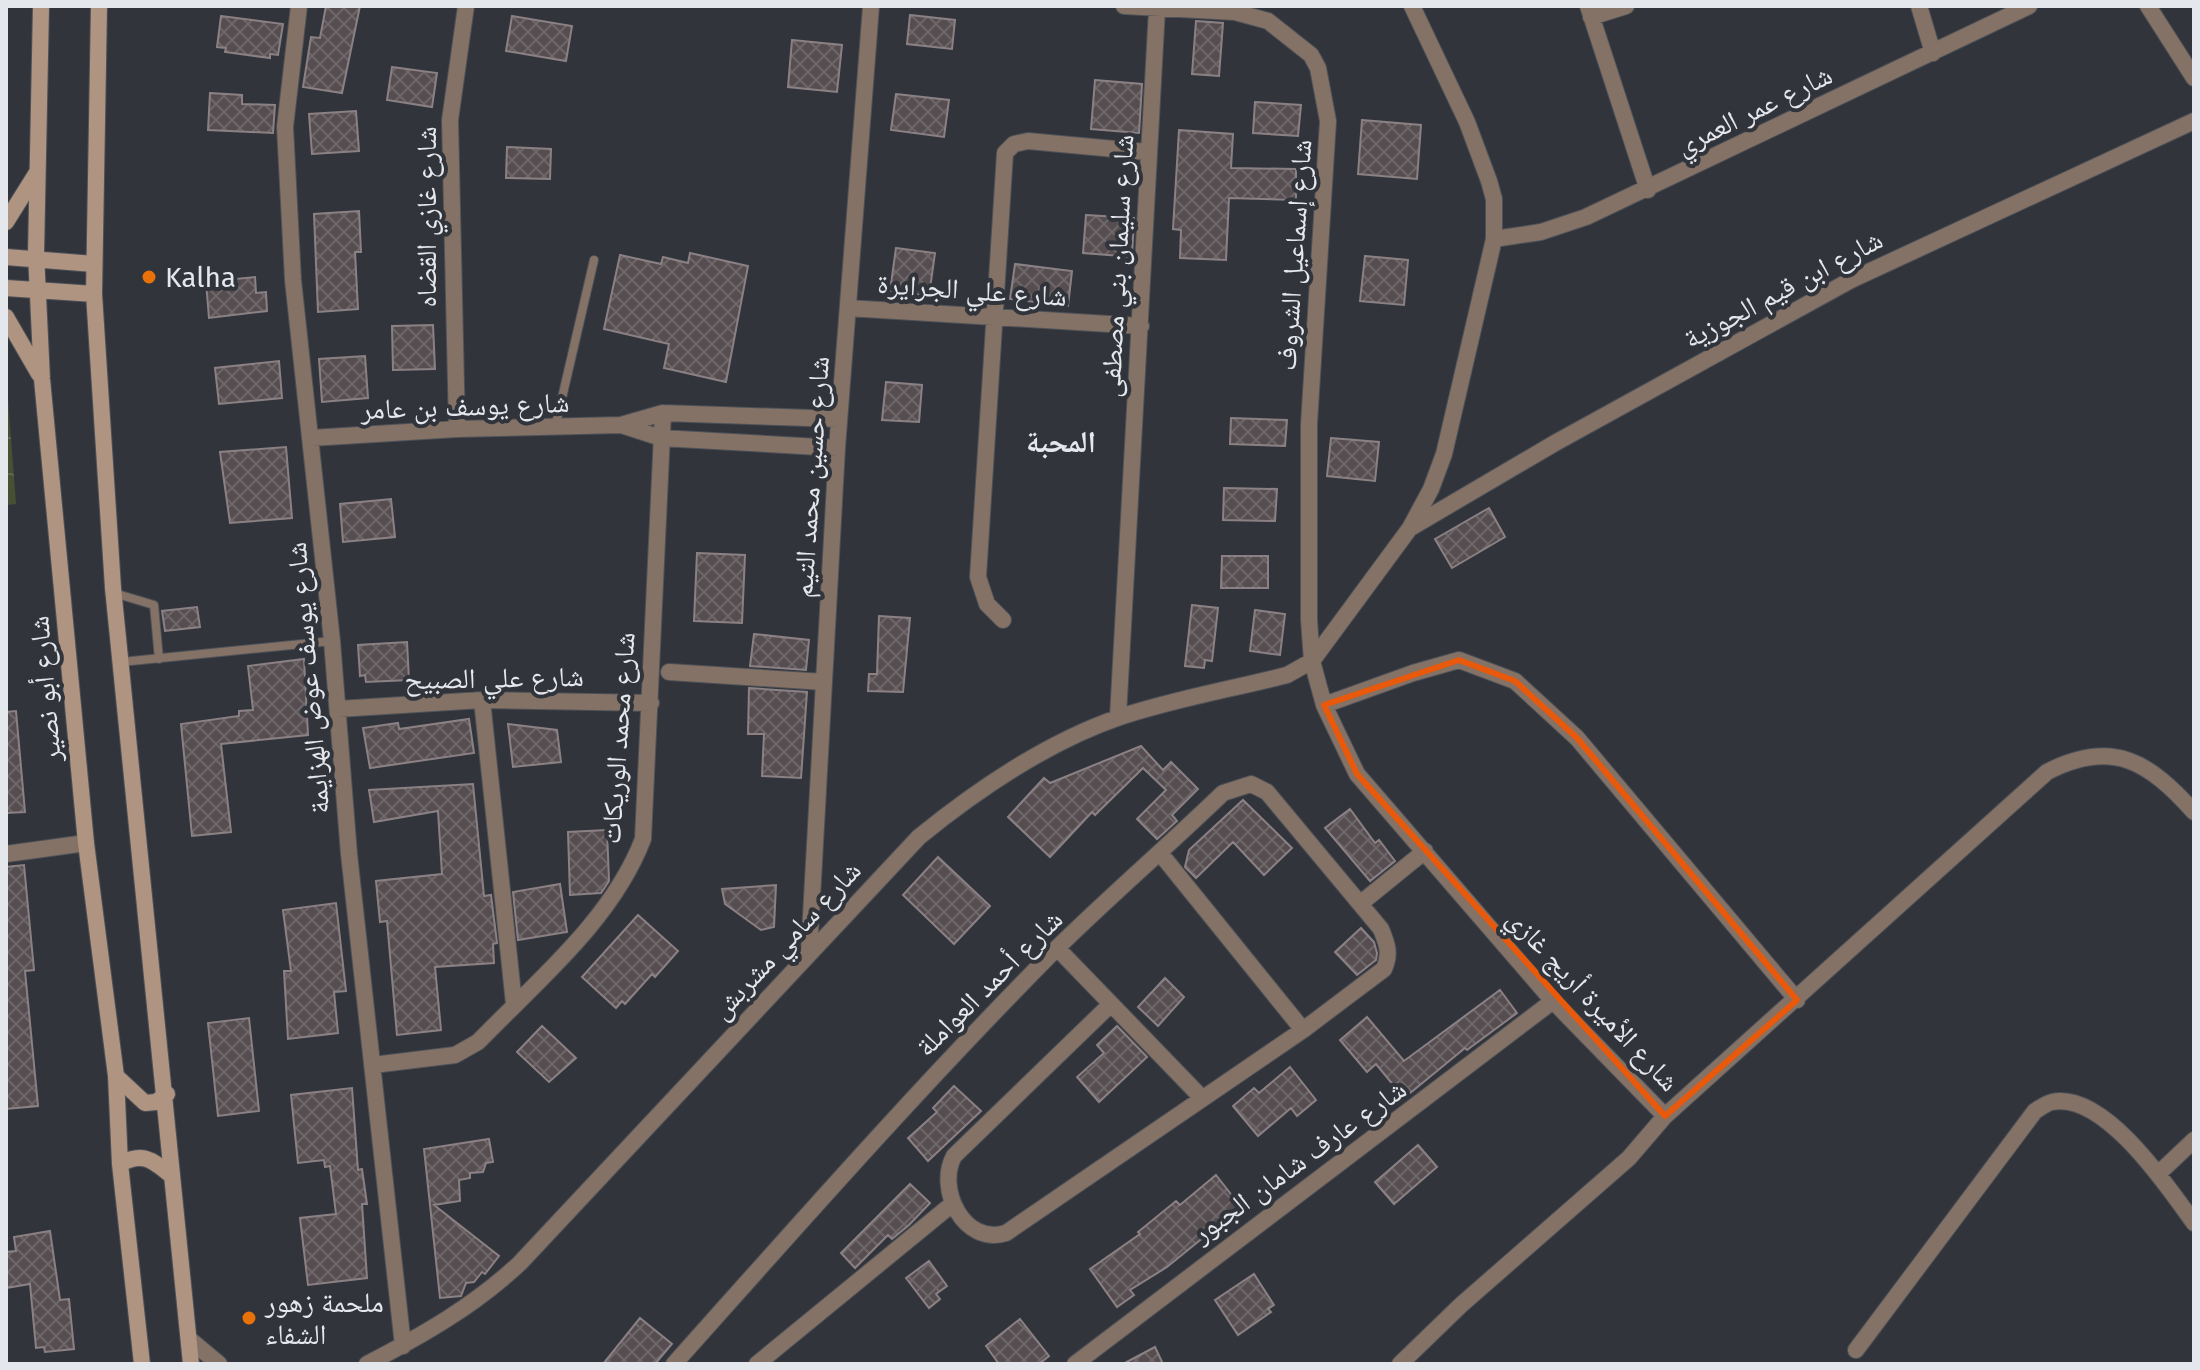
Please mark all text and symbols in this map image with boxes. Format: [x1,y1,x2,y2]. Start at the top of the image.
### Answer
street label: شارع عمر العمري [1671,58,1840,167]
street label: شارع غازي القضاه [410,126,449,308]
street label: شارع سليمان بني مصطفى [1094,134,1146,399]
street label: شارع إسماعيل الشروف [1269,138,1320,372]
street label: شارع ابن قيم الجوزية [1678,223,1889,357]
place label: Kalha [165,261,236,294]
street label: شارع علي الجرايرة [876,267,1068,319]
marker: Kalha [140,268,158,286]
street label: شارع حسين محمد التيم [786,355,838,599]
street label: شارع يوسف بن عامر [359,386,570,427]
district label: المحبة [1026,424,1096,460]
street label: شارع يوسف عوض الهزايمة [280,541,337,815]
street label: شارع أبو نصير [22,615,69,764]
street label: شارع محمد الوريكات [594,631,643,845]
street label: شارع علي الصبيح [404,660,584,702]
street label: شارع سامي مشربش [704,854,872,1030]
street label: شارع أحمد العواملة [908,902,1070,1064]
street label: شارع الأميرة أريج غازي [1496,902,1686,1102]
street label: شارع عارف شامان الجبور [1185,1072,1413,1251]
place label: ملحمة زهور الشفاء [264,1286,384,1351]
marker: ملحمة زهور الشفاء [240,1309,258,1327]

